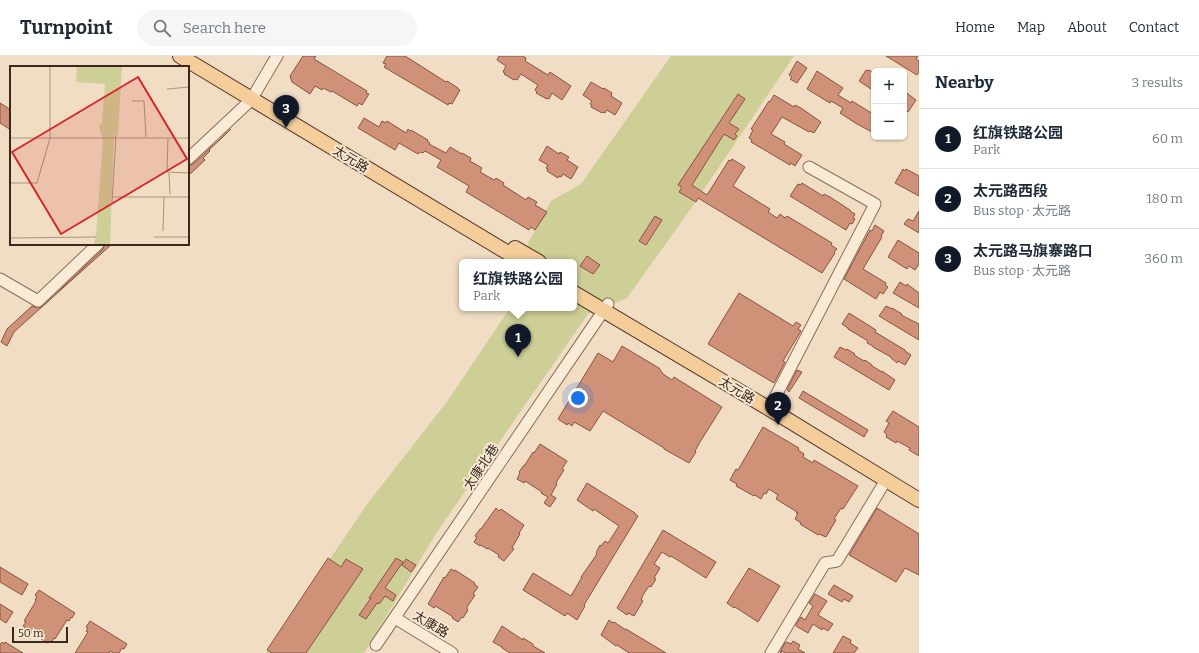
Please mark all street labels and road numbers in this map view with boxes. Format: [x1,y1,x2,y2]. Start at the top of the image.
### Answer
street label: 太元路 [330,143,372,175]
street label: 太元路 [716,374,758,406]
street label: 太康北巷 [460,441,502,493]
street label: 太康路 [410,608,452,640]

